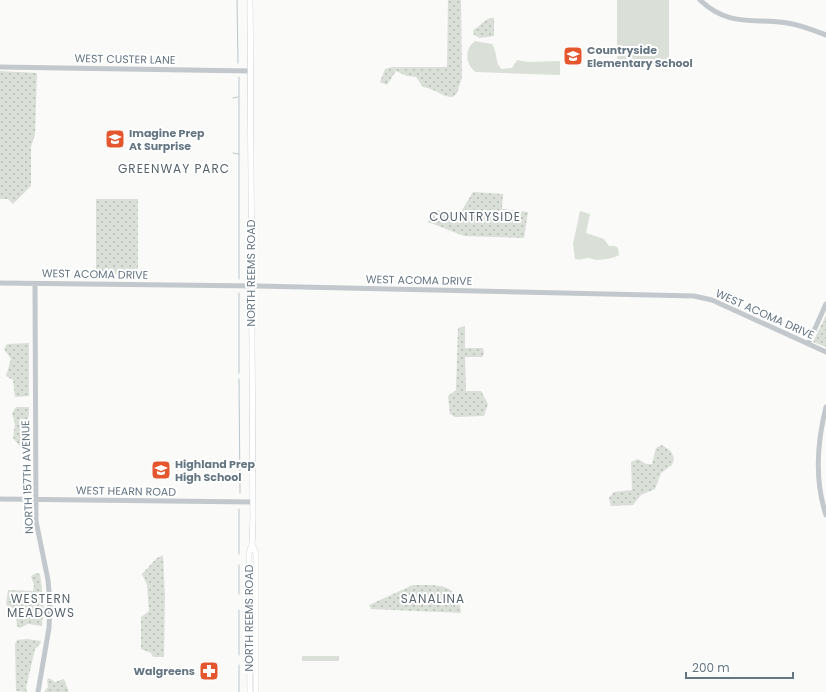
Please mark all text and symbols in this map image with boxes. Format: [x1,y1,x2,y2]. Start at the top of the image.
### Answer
place label: Countryside Elementary School [587,42,693,71]
school or university icon: Countryside Elementary School [562,45,584,67]
street label: WEST CUSTER LANE [74,50,176,68]
place label: Imagine Prep At Surprise [129,125,205,154]
school or university icon: Imagine Prep At Surprise [104,128,126,150]
district label: GREENWAY PARC [118,160,230,177]
district label: COUNTRYSIDE [429,208,521,225]
street label: NORTH REEMS ROAD [243,219,259,326]
street label: WEST ACOMA DRIVE [42,265,148,283]
street label: WEST ACOMA DRIVE [366,271,472,289]
street label: WEST ACOMA DRIVE [713,285,817,343]
street label: NORTH 157TH AVENUE [17,420,37,534]
place label: Highland Prep High School [175,456,255,485]
school or university icon: Highland Prep High School [150,459,172,481]
street label: WEST HEARN ROAD [76,482,176,500]
street label: NORTH REEMS ROAD [241,564,257,671]
district label: WESTERN MEADOWS [7,590,75,621]
district label: SANALINA [401,590,465,607]
scale bar [686,654,793,680]
text: 200 m [692,659,730,676]
pharmacy icon: Walgreens [198,660,220,682]
place label: Walgreens [133,663,195,679]

